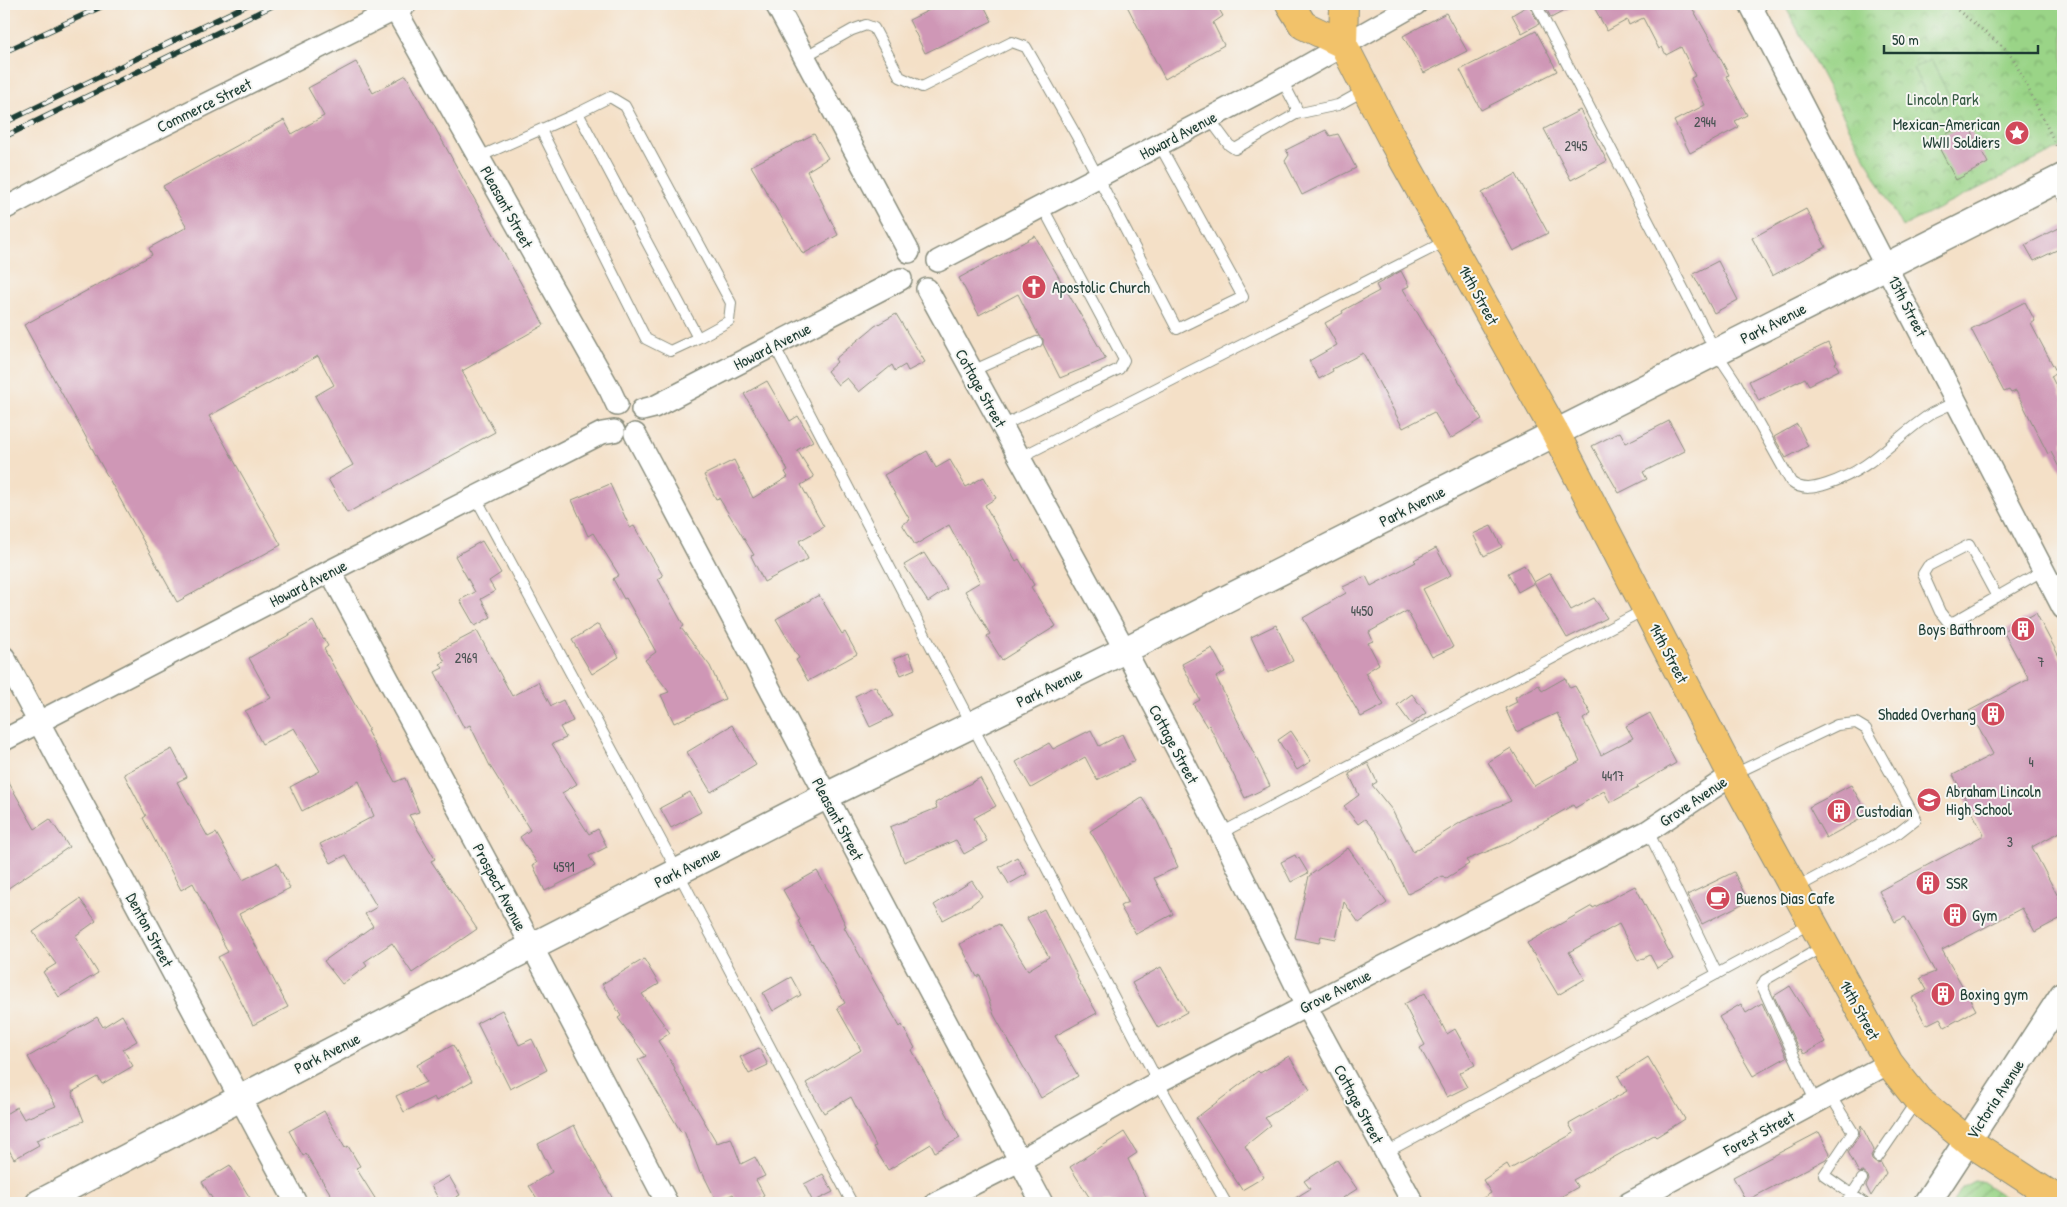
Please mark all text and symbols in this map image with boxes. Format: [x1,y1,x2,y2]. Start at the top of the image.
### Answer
scale bar [1884,22,2038,54]
text: 50 m [1892,29,1919,50]
street label: Commerce Street [153,72,256,137]
park label: Lincoln Park [1907,88,1979,110]
street label: Howard Avenue [1136,105,1221,164]
house number: 2944 [1694,112,1716,131]
place label: Mexican-American WWII Soldiers [1893,113,2000,153]
place icon: Mexican-American WWII Soldiers [2004,120,2030,146]
house number: 2945 [1565,136,1588,155]
street label: Pleasant Street [475,162,539,252]
street label: 14th Street [1454,261,1505,329]
street label: 13th Street [1883,272,1933,341]
church icon: Apostolic Church [1021,274,1047,300]
place label: Apostolic Church [1052,276,1150,298]
street label: Park Avenue [1736,297,1810,349]
street label: Howard Avenue [729,317,815,375]
street label: Cottage Street [950,345,1012,432]
street label: Park Avenue [1375,480,1449,532]
street label: Howard Avenue [265,554,351,612]
house number: 4450 [1351,601,1373,620]
building icon: Boys Bathroom [2010,616,2036,642]
place label: Boys Bathroom [1918,618,2006,640]
street label: 14th Street [1644,619,1694,687]
house number: 2969 [455,648,477,667]
house number: 7 [2038,652,2045,671]
street label: Park Avenue [1012,661,1086,712]
street label: Cottage Street [1144,700,1204,788]
building icon: Shaded Overhang [1980,701,2006,727]
place label: Shaded Overhang [1878,703,1976,725]
house number: 4 [2028,752,2034,771]
house number: 4417 [1602,766,1624,785]
street label: Grove Avenue [1655,770,1732,832]
street label: Pleasant Street [807,774,869,865]
place label: Abraham Lincoln High School [1946,780,2041,820]
school or university icon: Abraham Lincoln High School [1916,787,1942,813]
building icon: Custodian [1826,798,1852,824]
place label: Custodian [1856,800,1913,822]
house number: 3 [2007,832,2013,851]
street label: Prospect Avenue [468,840,532,935]
street label: Park Avenue [650,841,724,893]
house number: 4591 [553,857,575,876]
building icon: SSR [1915,870,1941,896]
place label: SSR [1946,872,1968,894]
cafe icon: Buenos Dias Cafe [1705,885,1731,911]
place label: Buenos Dias Cafe [1736,887,1835,909]
street label: Denton Street [121,889,179,971]
building icon: Gym [1942,902,1968,928]
place label: Gym [1972,904,1997,926]
street label: Grove Avenue [1296,963,1375,1018]
street label: 14th Street [1835,976,1886,1044]
building icon: Boxing gym [1930,981,1956,1007]
place label: Boxing gym [1960,983,2028,1005]
street label: Park Avenue [290,1027,364,1079]
street label: Victoria Avenue [1961,1054,2029,1143]
street label: Cottage Street [1329,1060,1389,1148]
street label: Forest Street [1719,1105,1799,1161]

